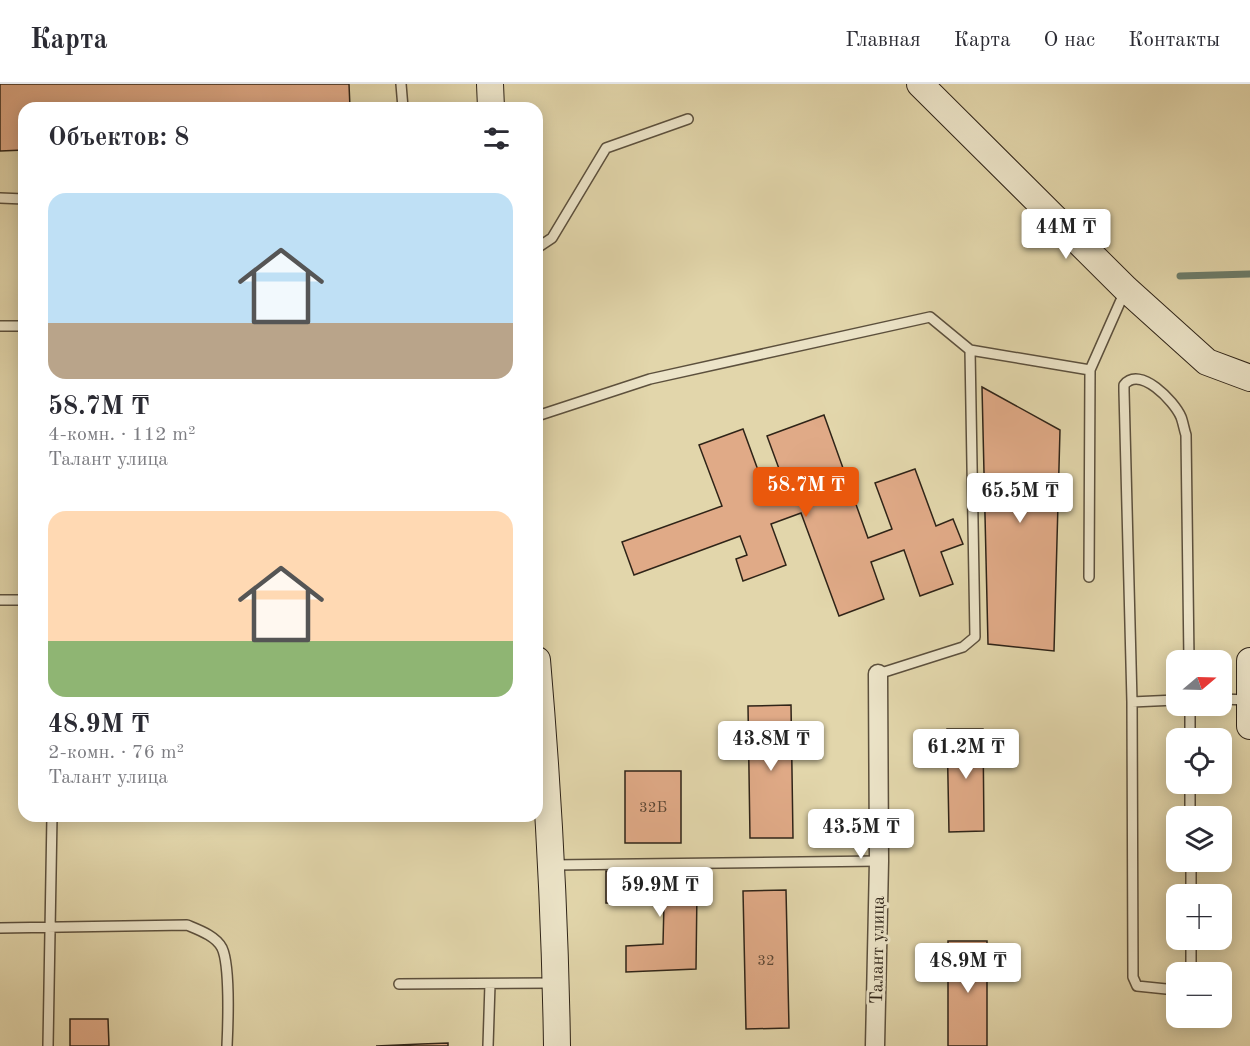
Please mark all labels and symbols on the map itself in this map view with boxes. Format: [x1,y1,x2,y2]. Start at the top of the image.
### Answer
pin: 44M ₸ [1024,209,1108,260]
pin: 58.7M ₸ [751,467,861,518]
pin: 65.5M ₸ [965,473,1075,524]
north arrow [1166,650,1232,716]
pin: 43.8M ₸ [716,721,826,772]
pin: 61.2M ₸ [911,729,1021,780]
house number: 32Б [639,801,667,816]
pin: 43.5M ₸ [806,809,916,860]
pin: 59.9M ₸ [605,867,715,918]
street label: Талант улица [868,896,888,1004]
pin: 48.9M ₸ [913,943,1023,994]
house number: 32 [757,954,775,969]

